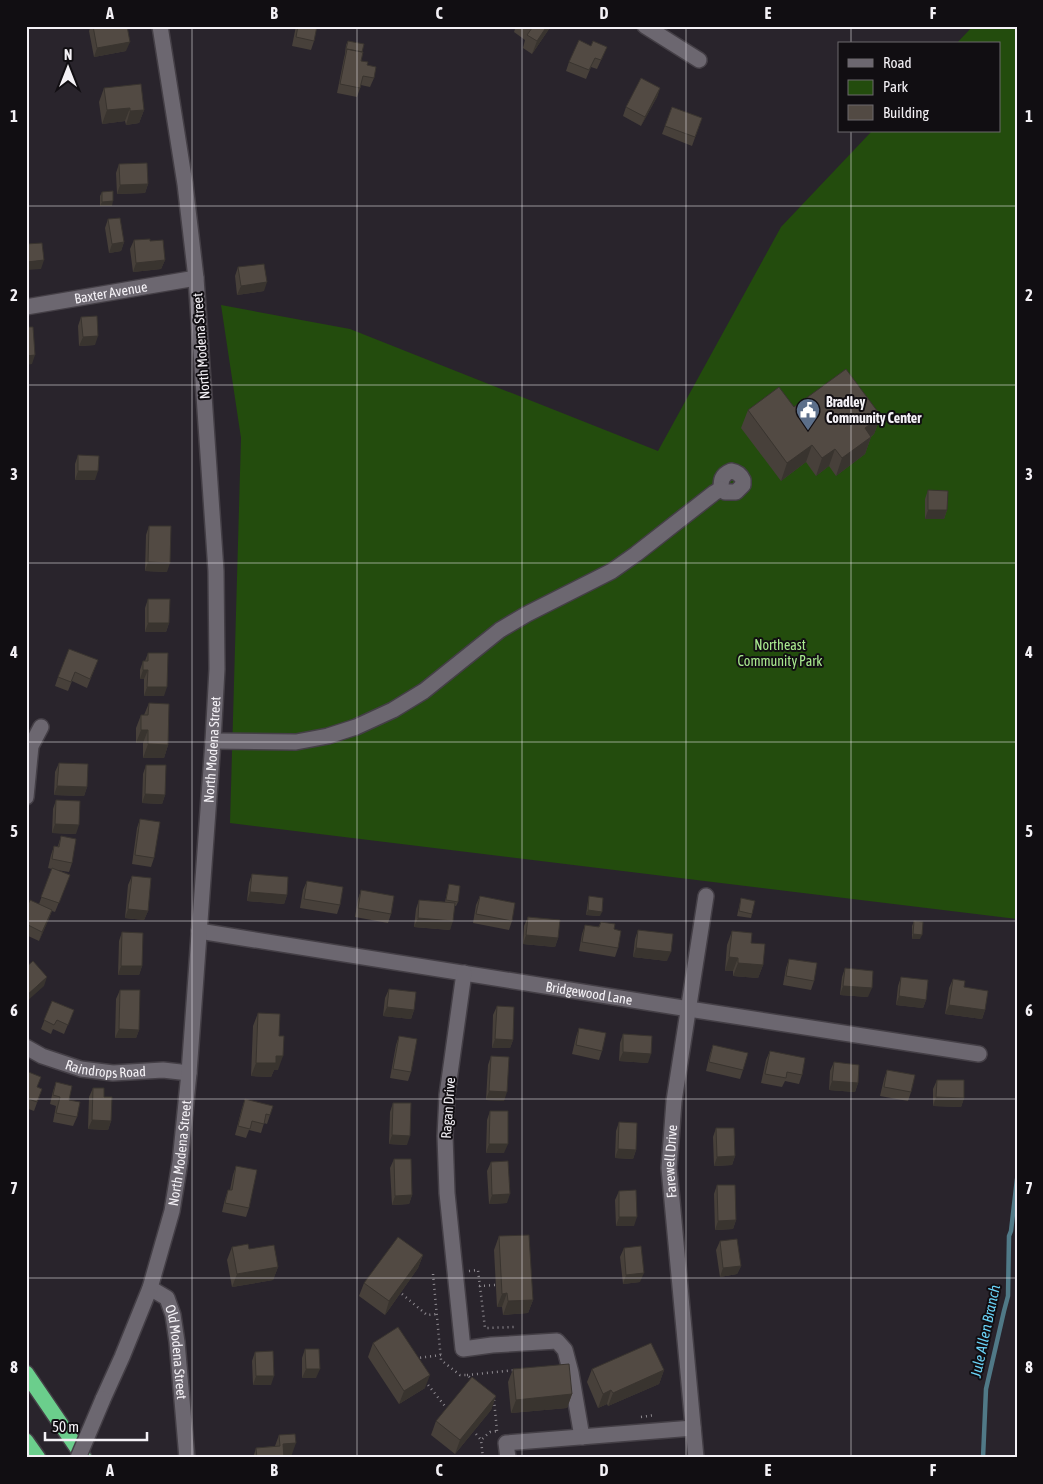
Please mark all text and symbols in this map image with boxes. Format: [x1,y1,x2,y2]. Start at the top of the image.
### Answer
text: A [105,4,114,22]
text: B [270,4,278,22]
text: C [435,4,443,22]
text: D [600,4,609,22]
text: E [765,4,772,22]
text: F [930,4,937,22]
north arrow [42,42,92,92]
legend [838,42,1000,132]
text: N [64,47,72,63]
text: Road [883,54,912,71]
text: Park [883,78,908,95]
text: Building [883,104,929,121]
text: 1 [10,107,18,125]
text: 1 [1025,107,1033,125]
street label: Baxter Avenue [73,278,149,307]
text: 2 [10,286,18,304]
text: 2 [1025,286,1033,304]
street label: North Modena Street [189,292,213,400]
place label: Bradley Community Center [826,394,922,426]
public building icon: Bradley Community Center [795,397,821,431]
text: 3 [10,465,18,483]
text: 3 [1025,465,1033,483]
park label: Northeast Community Park [738,637,822,669]
text: 4 [9,643,18,661]
text: 4 [1024,643,1033,661]
street label: North Modena Street [201,696,223,803]
text: 5 [10,822,18,840]
text: 5 [1025,822,1033,840]
street label: Bridgewood Lane [545,978,634,1008]
text: 6 [10,1001,18,1019]
text: 6 [1025,1001,1033,1019]
street label: Raindrops Road [63,1056,146,1081]
street label: Ragan Drive [438,1077,458,1139]
street label: North Modena Street [165,1099,194,1207]
street label: Farewell Drive [661,1124,680,1199]
text: 7 [10,1179,18,1197]
text: 7 [1025,1179,1033,1197]
water label: Jule Allen Branch [967,1283,1003,1380]
street label: Old Modena Street [162,1303,190,1400]
text: 8 [10,1358,18,1376]
text: 8 [1025,1358,1033,1376]
scale bar [45,1409,148,1441]
text: 50 m [52,1418,79,1435]
text: A [105,1461,114,1479]
text: B [270,1461,278,1479]
text: C [435,1461,443,1479]
text: D [600,1461,609,1479]
text: E [765,1461,772,1479]
text: F [930,1461,937,1479]

